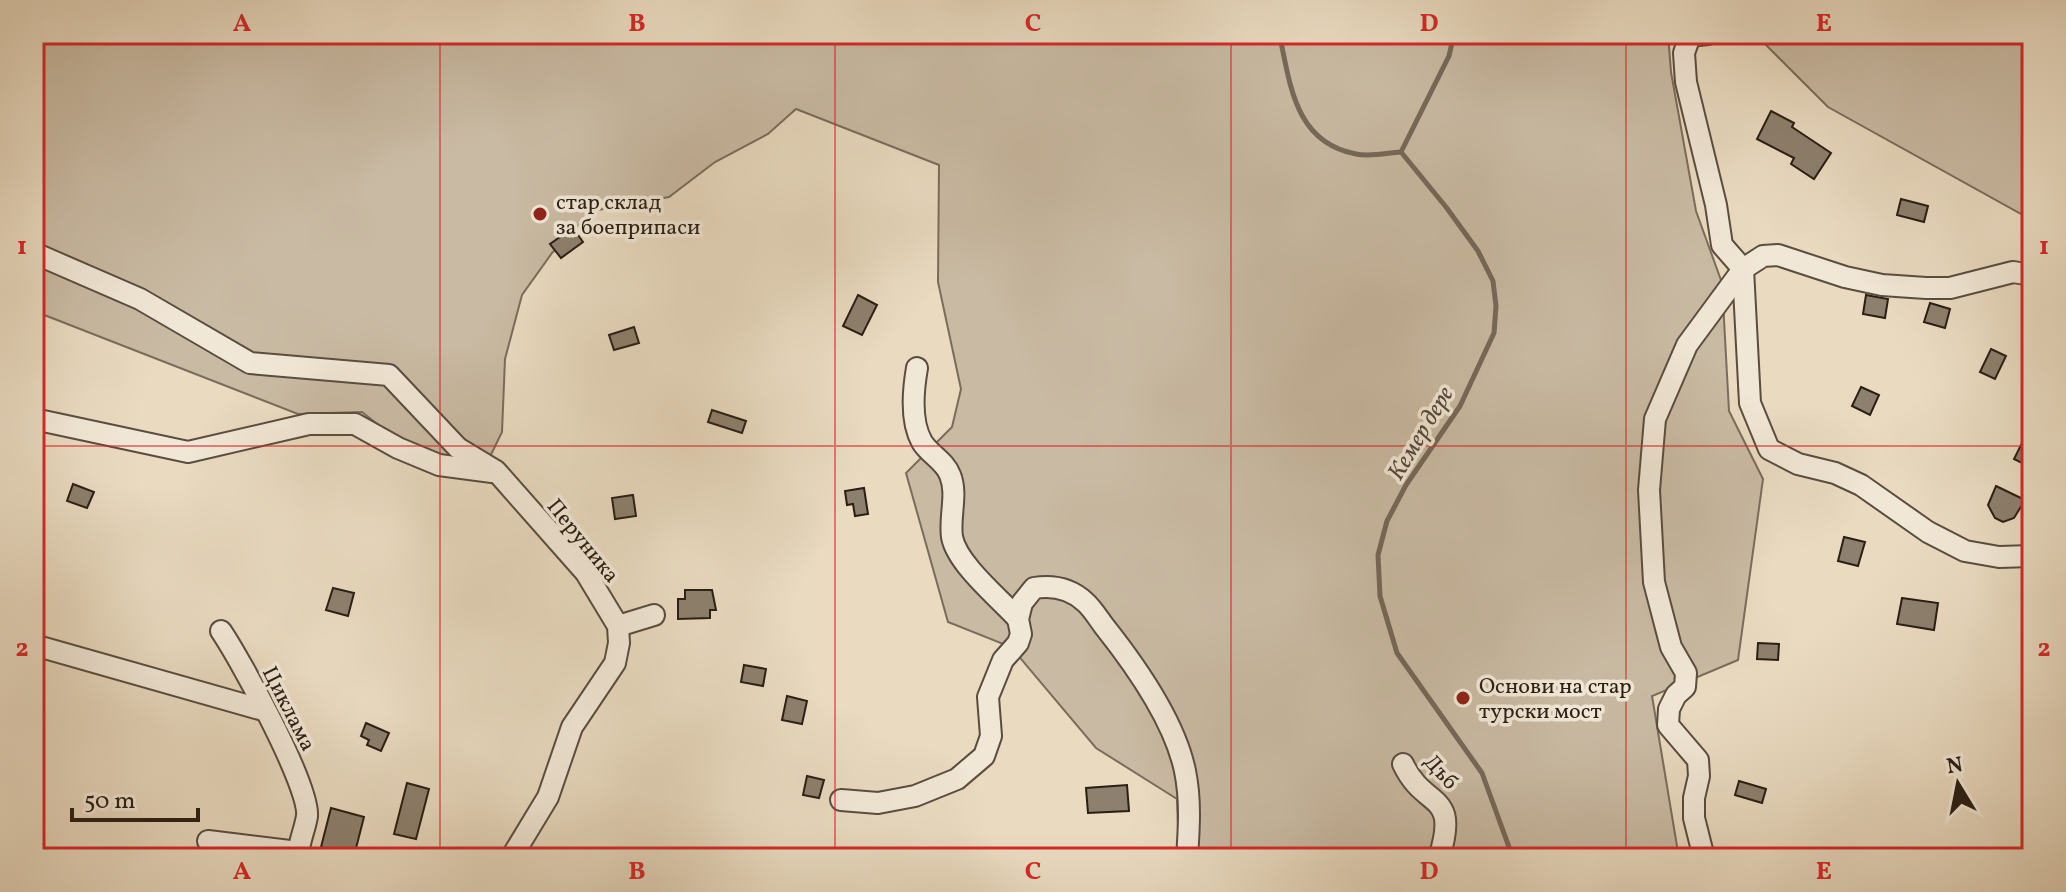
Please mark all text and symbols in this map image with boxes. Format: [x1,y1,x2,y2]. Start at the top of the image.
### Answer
text: A [233,6,252,42]
text: B [628,6,646,42]
text: C [1025,6,1041,42]
text: D [1419,6,1439,42]
text: E [1816,6,1832,42]
place label: стар склад за боеприпаси [556,188,700,244]
marker: стар склад за боеприпаси [531,205,549,223]
text: 1 [17,229,27,265]
text: 1 [2039,229,2049,265]
water label: Кемер дере [1380,380,1463,487]
street label: Перуника [538,493,626,590]
text: 2 [15,631,29,667]
text: 2 [2037,631,2051,667]
street label: Циклама [253,661,322,757]
place label: Основи на стар турски мост [1479,672,1632,728]
marker: Основи на стар турски мост [1454,689,1472,707]
north arrow [1918,744,1998,824]
street label: Дъб [1416,748,1465,797]
text: N [1944,750,1966,783]
scale bar [72,772,198,822]
text: 50 m [84,785,136,819]
text: A [233,854,252,890]
text: B [628,854,646,890]
text: C [1025,854,1041,890]
text: D [1419,854,1439,890]
text: E [1816,854,1832,890]

